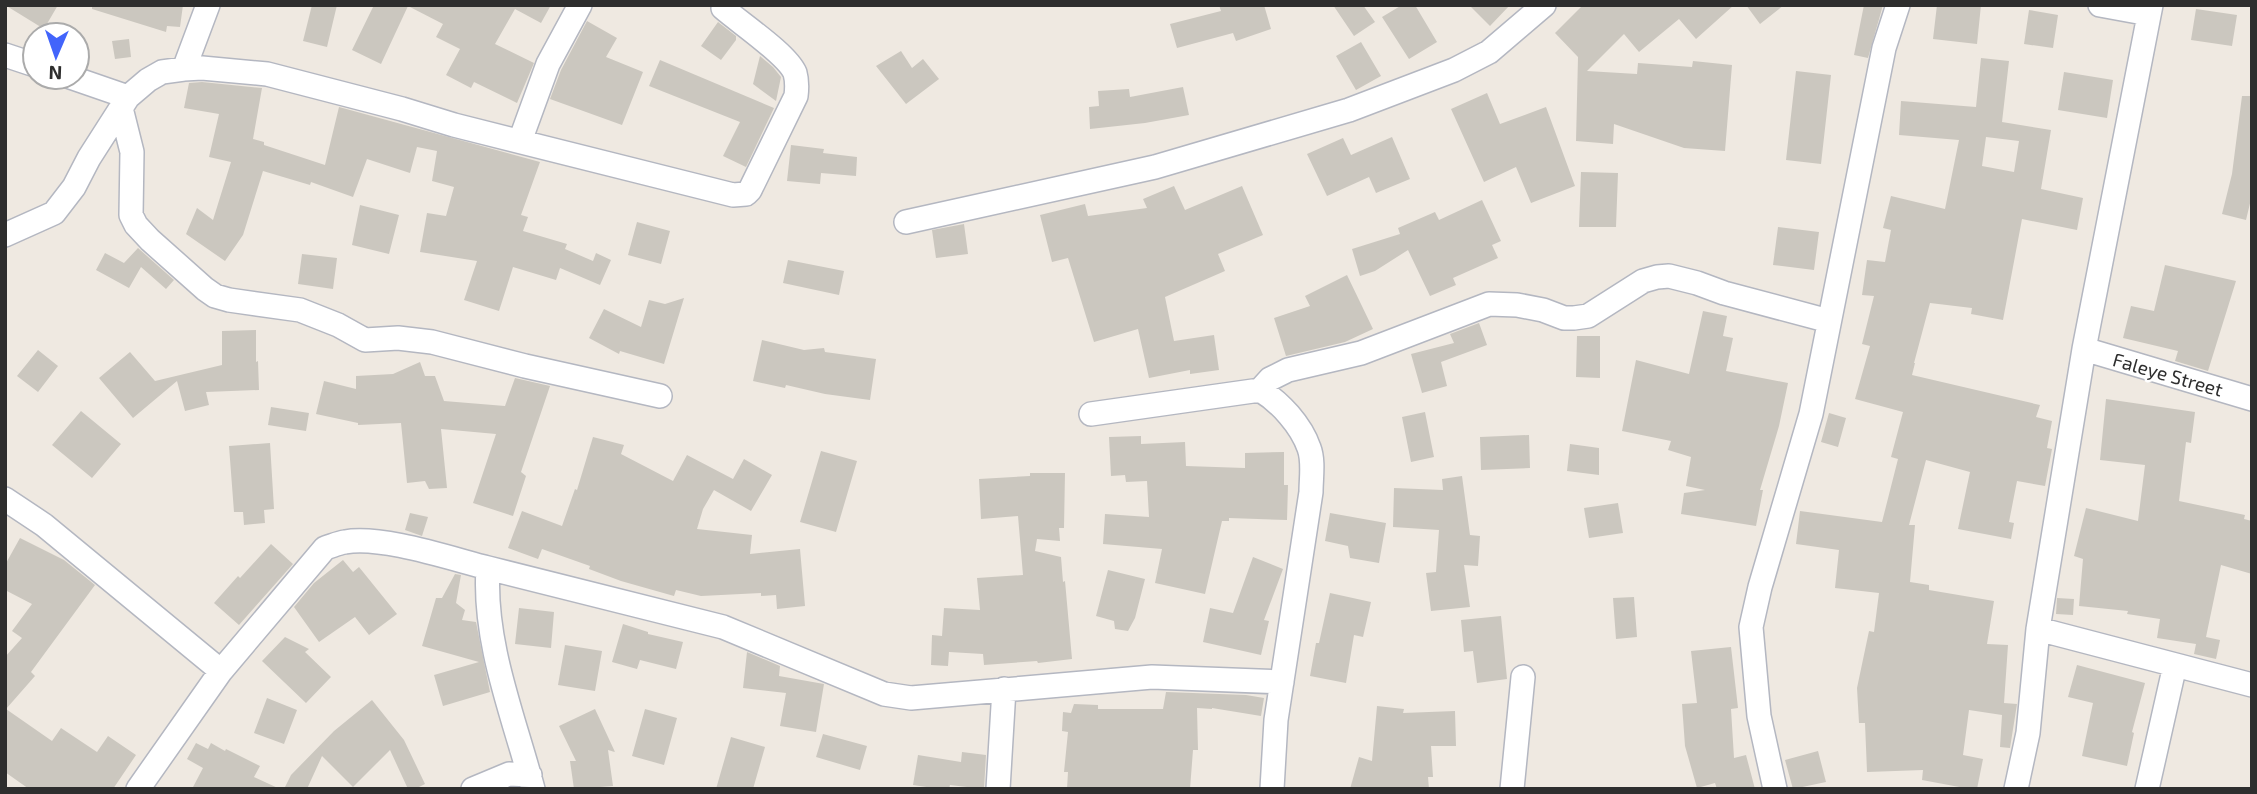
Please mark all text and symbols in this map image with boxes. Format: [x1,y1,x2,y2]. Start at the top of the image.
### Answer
north arrow [21,21,91,91]
text: N [48,62,63,85]
street label: Faleye Street [2110,347,2226,401]

